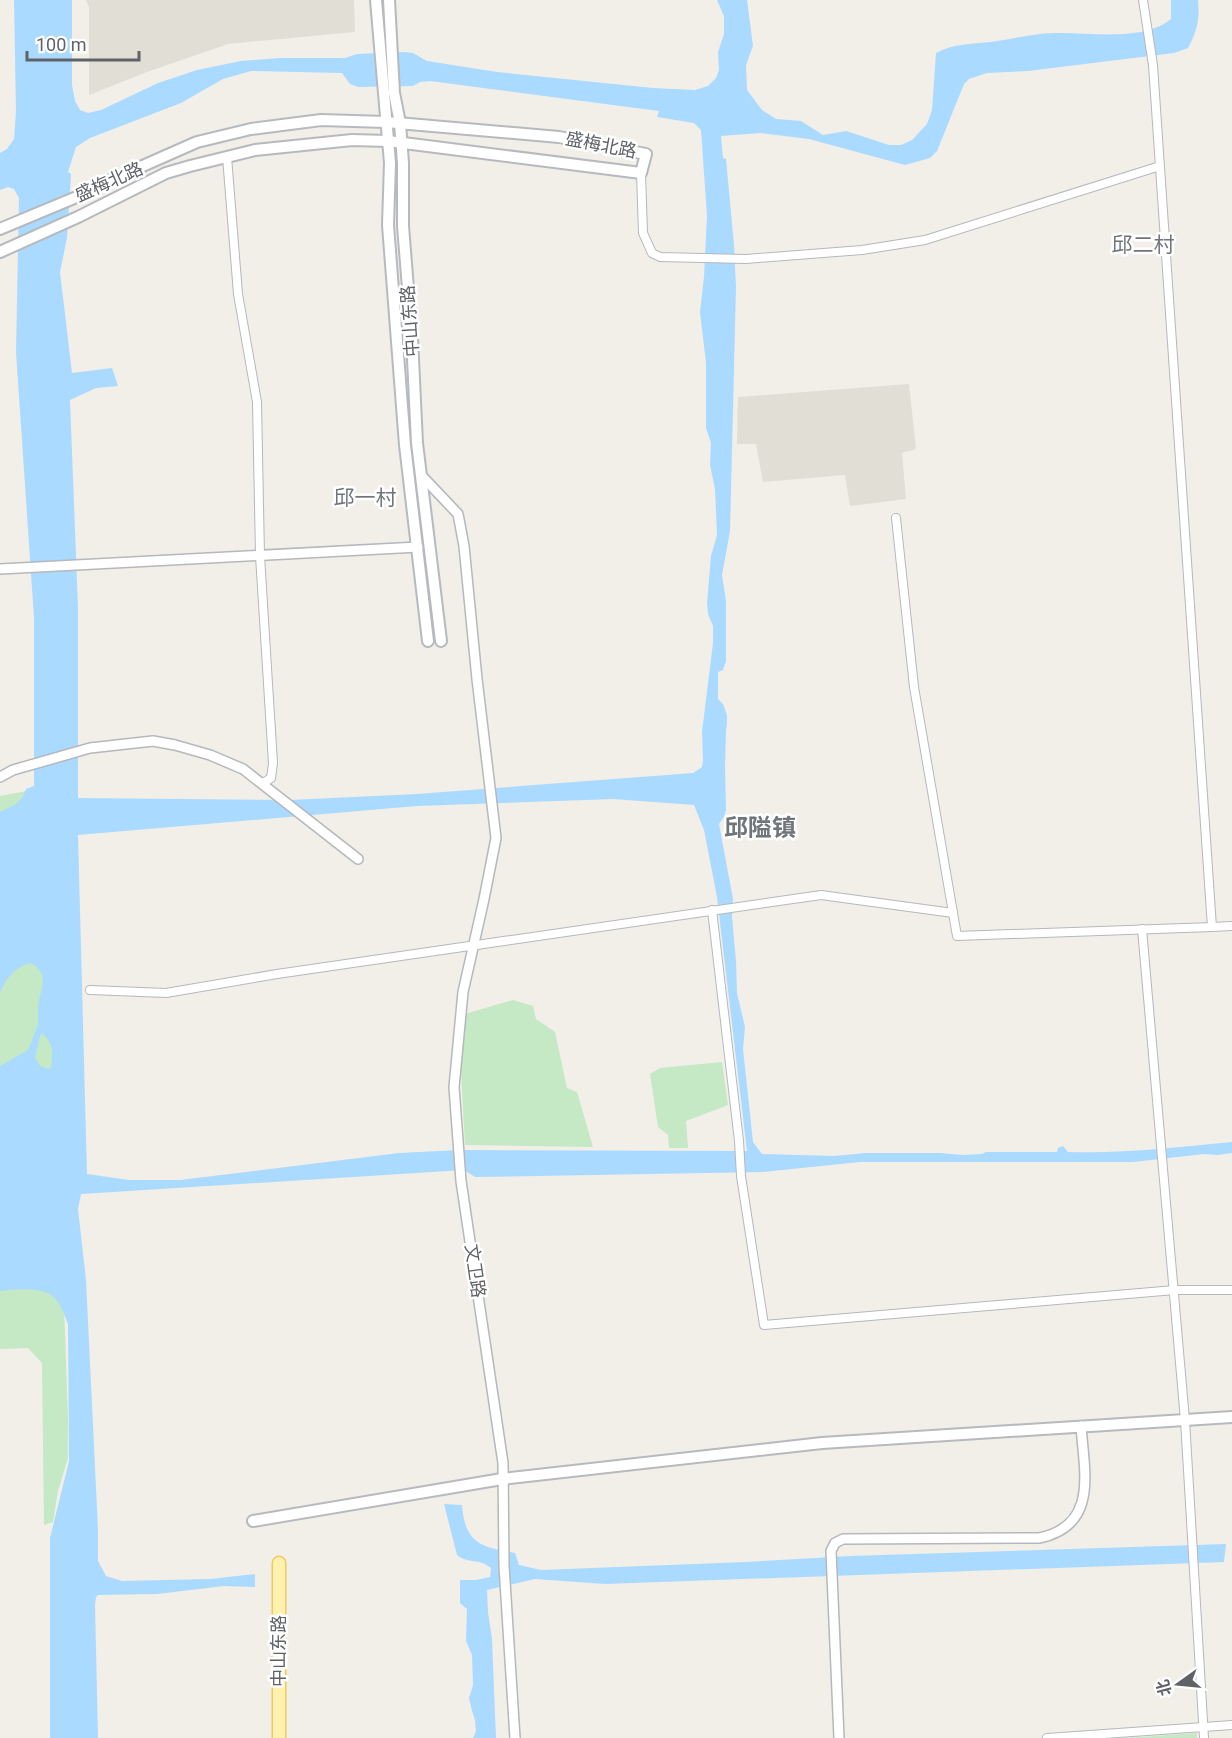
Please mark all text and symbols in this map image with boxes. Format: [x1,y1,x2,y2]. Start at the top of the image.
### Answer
scale bar [27,24,140,62]
text: 100 m [36,34,87,55]
street label: 盛梅北路 [564,127,638,162]
street label: 盛梅北路 [72,157,146,206]
district label: 邱二村 [1112,233,1175,257]
street label: 中山东路 [397,284,422,358]
district label: 邱一村 [334,486,397,510]
district label: 邱隘镇 [724,814,796,842]
street label: 文卫路 [461,1243,490,1299]
street label: 中山东路 [268,1615,289,1687]
north arrow [1148,1654,1208,1714]
text: 北 [1153,1678,1175,1698]

